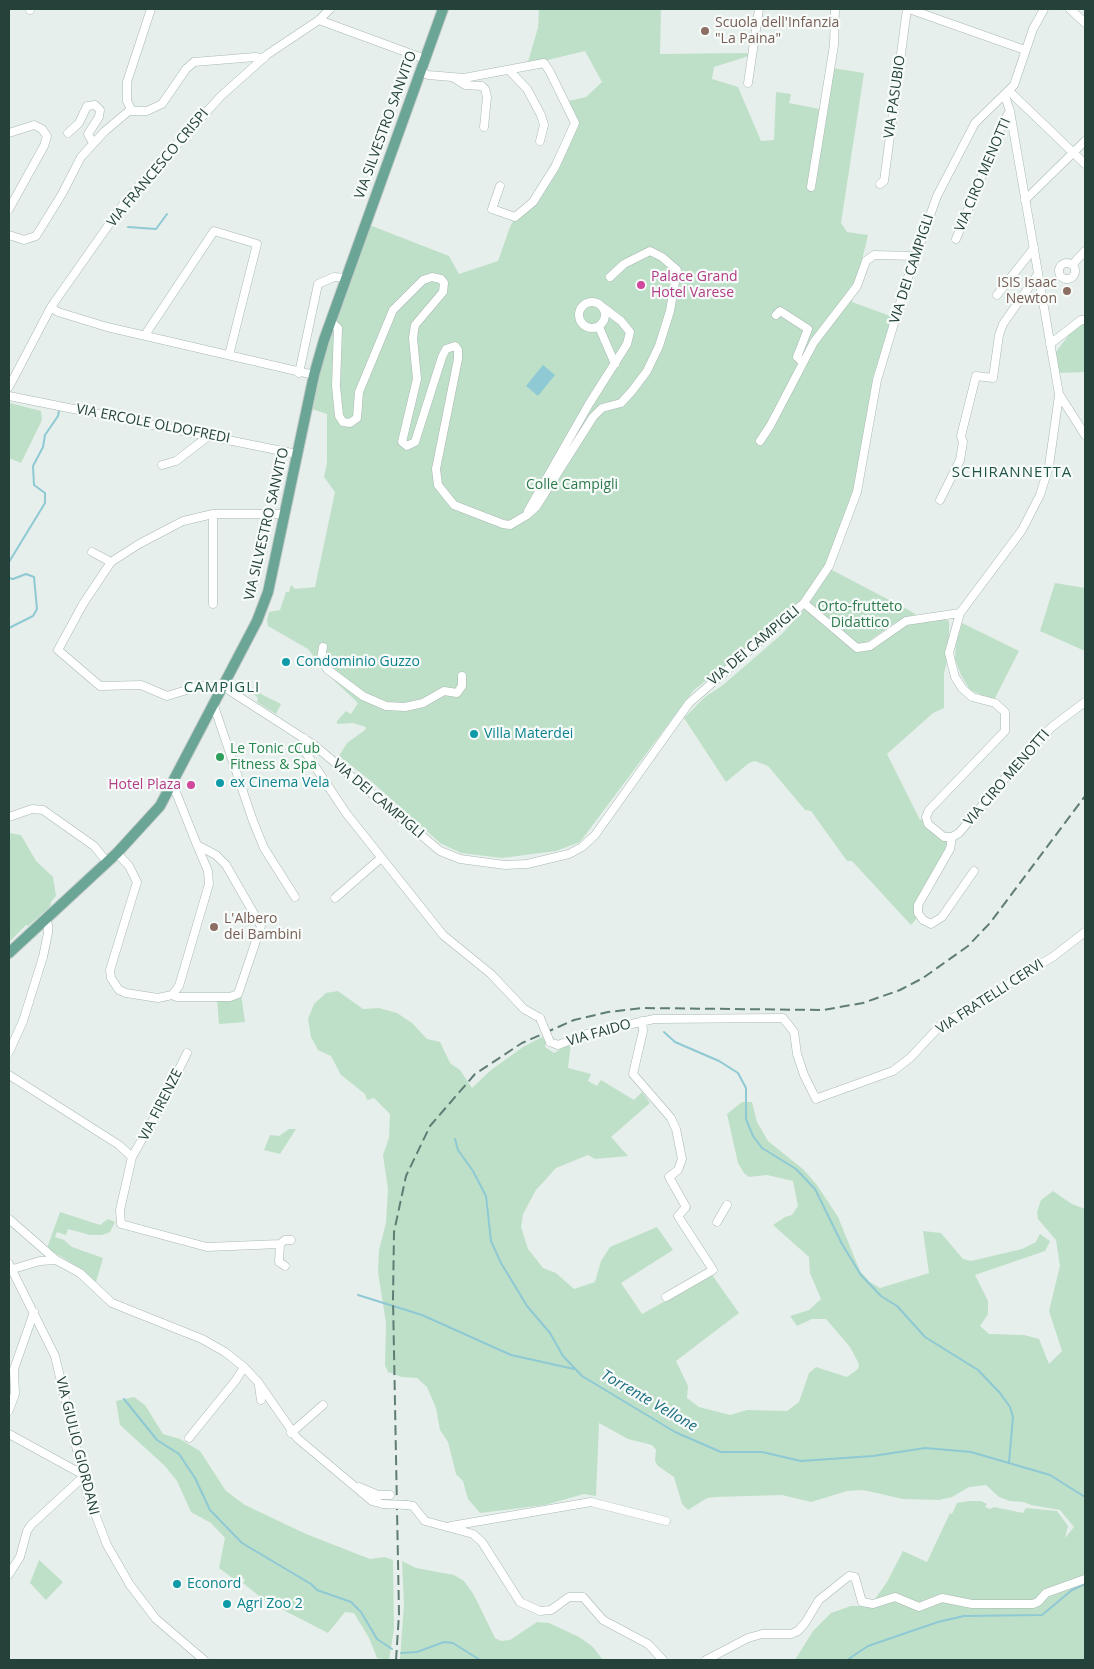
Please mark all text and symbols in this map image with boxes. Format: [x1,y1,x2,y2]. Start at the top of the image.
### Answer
place label: Scuola dell'Infanzia "La Paina" [715,15,839,48]
marker: Scuola dell'Infanzia "La Paina" [699,25,711,37]
street label: VIA SILVESTRO SANVITO [351,49,421,201]
street label: VIA PASUBIO [881,54,909,140]
street label: VIA FRANCESCO CRISPI [104,106,212,230]
street label: VIA CIRO MENOTTI [951,116,1015,234]
street label: VIA DEI CAMPIGLI [886,212,938,326]
place label: Palace Grand Hotel Varese [651,269,738,302]
place label: ISIS Isaac Newton [997,275,1057,308]
marker: Palace Grand Hotel Varese [635,279,647,291]
marker: ISIS Isaac Newton [1061,285,1073,297]
street label: VIA ERCOLE OLDOFREDI [75,401,231,447]
street label: VIA SILVESTRO SANVITO [241,446,293,602]
district label: SCHIRANNETTA [950,464,1074,482]
park label: Colle Campigli [526,477,618,493]
park label: Orto-frutteto Didattico [818,599,902,632]
street label: VIA DEI CAMPIGLI [705,603,803,689]
place label: Condominio Guzzo [296,654,420,670]
marker: Condominio Guzzo [280,656,292,668]
district label: CAMPIGLI [183,679,261,697]
place label: Villa Materdei [484,726,573,742]
street label: VIA CIRO MENOTTI [961,727,1053,829]
marker: Villa Materdei [468,728,480,740]
place label: Le Tonic cCub Fitness & Spa [230,741,320,774]
marker: Le Tonic cCub Fitness & Spa [214,751,226,763]
street label: VIA DEI CAMPIGLI [329,756,427,842]
place label: ex Cinema Vela [230,775,330,791]
place label: Hotel Plaza [108,777,181,793]
marker: ex Cinema Vela [214,777,226,789]
marker: Hotel Plaza [185,779,197,791]
place label: L'Albero dei Bambini [224,911,302,944]
marker: L'Albero dei Bambini [208,921,220,933]
street label: VIA FRATELLI CERVI [933,956,1047,1038]
street label: VIA FAIDO [565,1016,633,1050]
street label: VIA FIRENZE [136,1066,186,1144]
water label: Torrente Vellone [598,1366,700,1436]
street label: VIA GIULIO GIORDANI [52,1375,102,1517]
place label: Econord [187,1576,241,1592]
marker: Econord [171,1578,183,1590]
place label: Agri Zoo 2 [237,1596,303,1612]
marker: Agri Zoo 2 [221,1598,233,1610]

